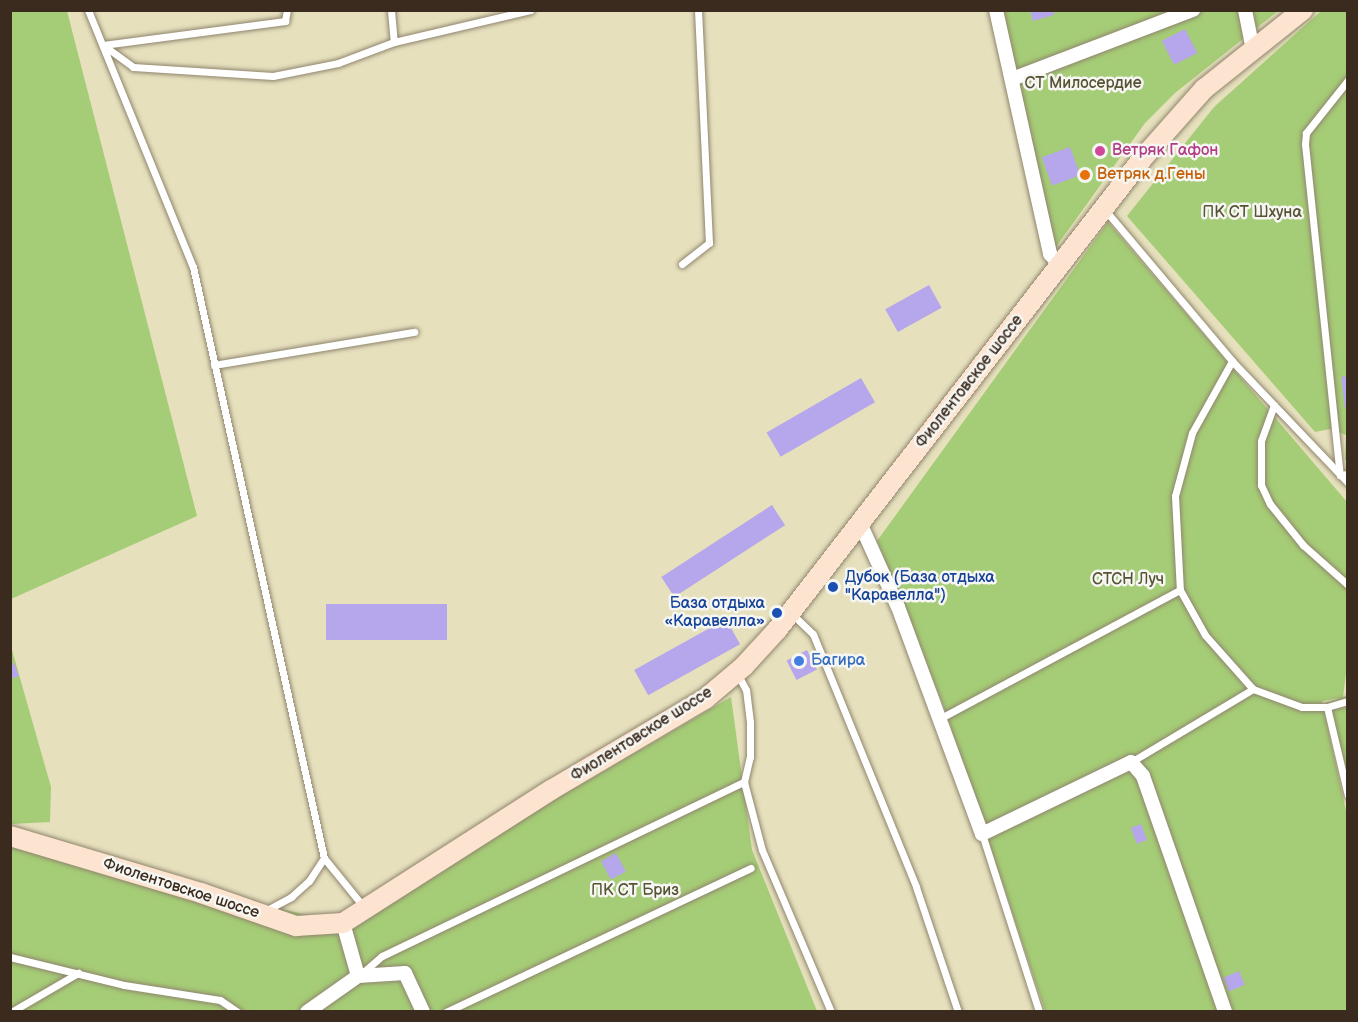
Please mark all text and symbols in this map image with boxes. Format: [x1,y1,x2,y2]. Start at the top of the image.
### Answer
park label: СТ Милосердие [1024,74,1142,94]
place label: Ветряк Гафон [1112,141,1218,161]
marker: Ветряк Гафон [1093,144,1107,158]
place label: Ветряк д.Гены [1097,165,1205,185]
marker: Ветряк д.Гены [1078,168,1092,182]
park label: ПК СТ Шхуна [1202,203,1302,223]
street label: Фиолентовское шоссе [912,312,1028,452]
place label: Дубок (База отдыха "Каравелла") [845,568,995,606]
park label: СТСН Луч [1092,570,1164,590]
marker: Дубок (База отдыха "Каравелла") [826,580,840,594]
place label: База отдыха «Каравелла» [664,594,765,632]
marker: База отдыха «Каравелла» [770,606,784,620]
place label: Багира [811,651,865,671]
marker: Багира [792,654,806,668]
street label: Фиолентовское шоссе [568,684,716,786]
street label: Фиолентовское шоссе [100,855,262,923]
park label: ПК СТ Бриз [591,881,679,901]

